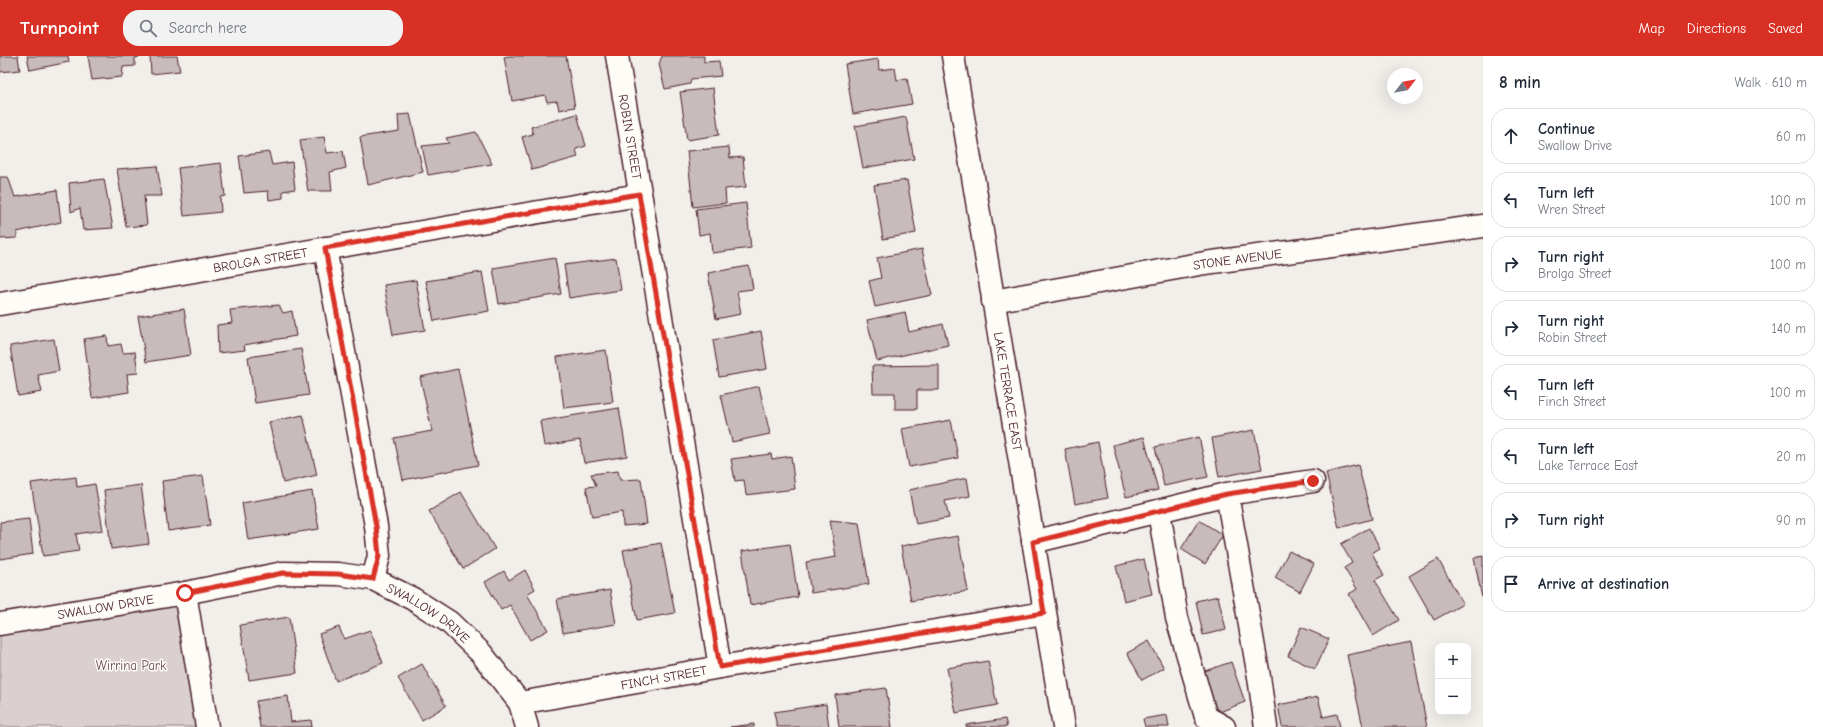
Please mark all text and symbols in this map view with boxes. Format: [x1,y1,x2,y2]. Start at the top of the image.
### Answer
search box [123,10,403,46]
text: Turnpoint [20,17,99,39]
icon: search [137,17,159,39]
text: Search here [169,19,247,37]
text: Map [1638,20,1665,37]
text: Directions [1687,20,1746,37]
text: Saved [1768,20,1803,37]
north arrow [1387,68,1423,104]
text: 8 min [1499,73,1541,92]
text: Walk · 610 m [1735,75,1807,90]
street label: ROBIN STREET [616,93,645,181]
text: Continue [1538,120,1595,138]
icon: ahead [1500,125,1522,147]
text: 60 m [1776,129,1806,144]
text: Swallow Drive [1538,138,1612,153]
text: Turn left [1538,184,1594,202]
icon: left [1500,189,1522,211]
text: 100 m [1770,193,1806,208]
text: Wren Street [1538,202,1605,217]
street label: BROLGA STREET [212,245,309,276]
street label: STONE AVENUE [1192,246,1283,273]
text: Turn right [1538,248,1604,266]
icon: right [1500,253,1522,275]
text: 100 m [1770,257,1806,272]
text: Brolga Street [1538,266,1611,281]
text: Turn right [1538,312,1604,330]
icon: right [1500,317,1522,339]
text: 140 m [1772,321,1806,336]
text: Robin Street [1538,330,1606,345]
street label: LAKE TERRACE EAST [991,331,1025,453]
text: Turn left [1538,376,1594,394]
icon: left [1500,381,1522,403]
text: 100 m [1770,385,1806,400]
text: Finch Street [1538,394,1606,409]
text: Turn left [1538,440,1594,458]
icon: left [1500,445,1522,467]
text: 20 m [1776,449,1806,464]
text: Lake Terrace East [1538,458,1638,473]
route end [1304,472,1322,490]
icon: right [1500,509,1522,531]
text: Turn right [1538,511,1604,529]
text: 90 m [1776,513,1806,528]
icon: arrive [1500,573,1522,595]
text: Arrive at destination [1538,575,1669,593]
street label: SWALLOW DRIVE [384,580,473,646]
route start [176,584,194,602]
street label: SWALLOW DRIVE [56,591,155,622]
map controls [1435,643,1471,715]
button: + [1435,643,1471,679]
park label: Wirrina Park [96,658,167,673]
street label: FINCH STREET [620,662,708,693]
button: − [1435,679,1471,715]

